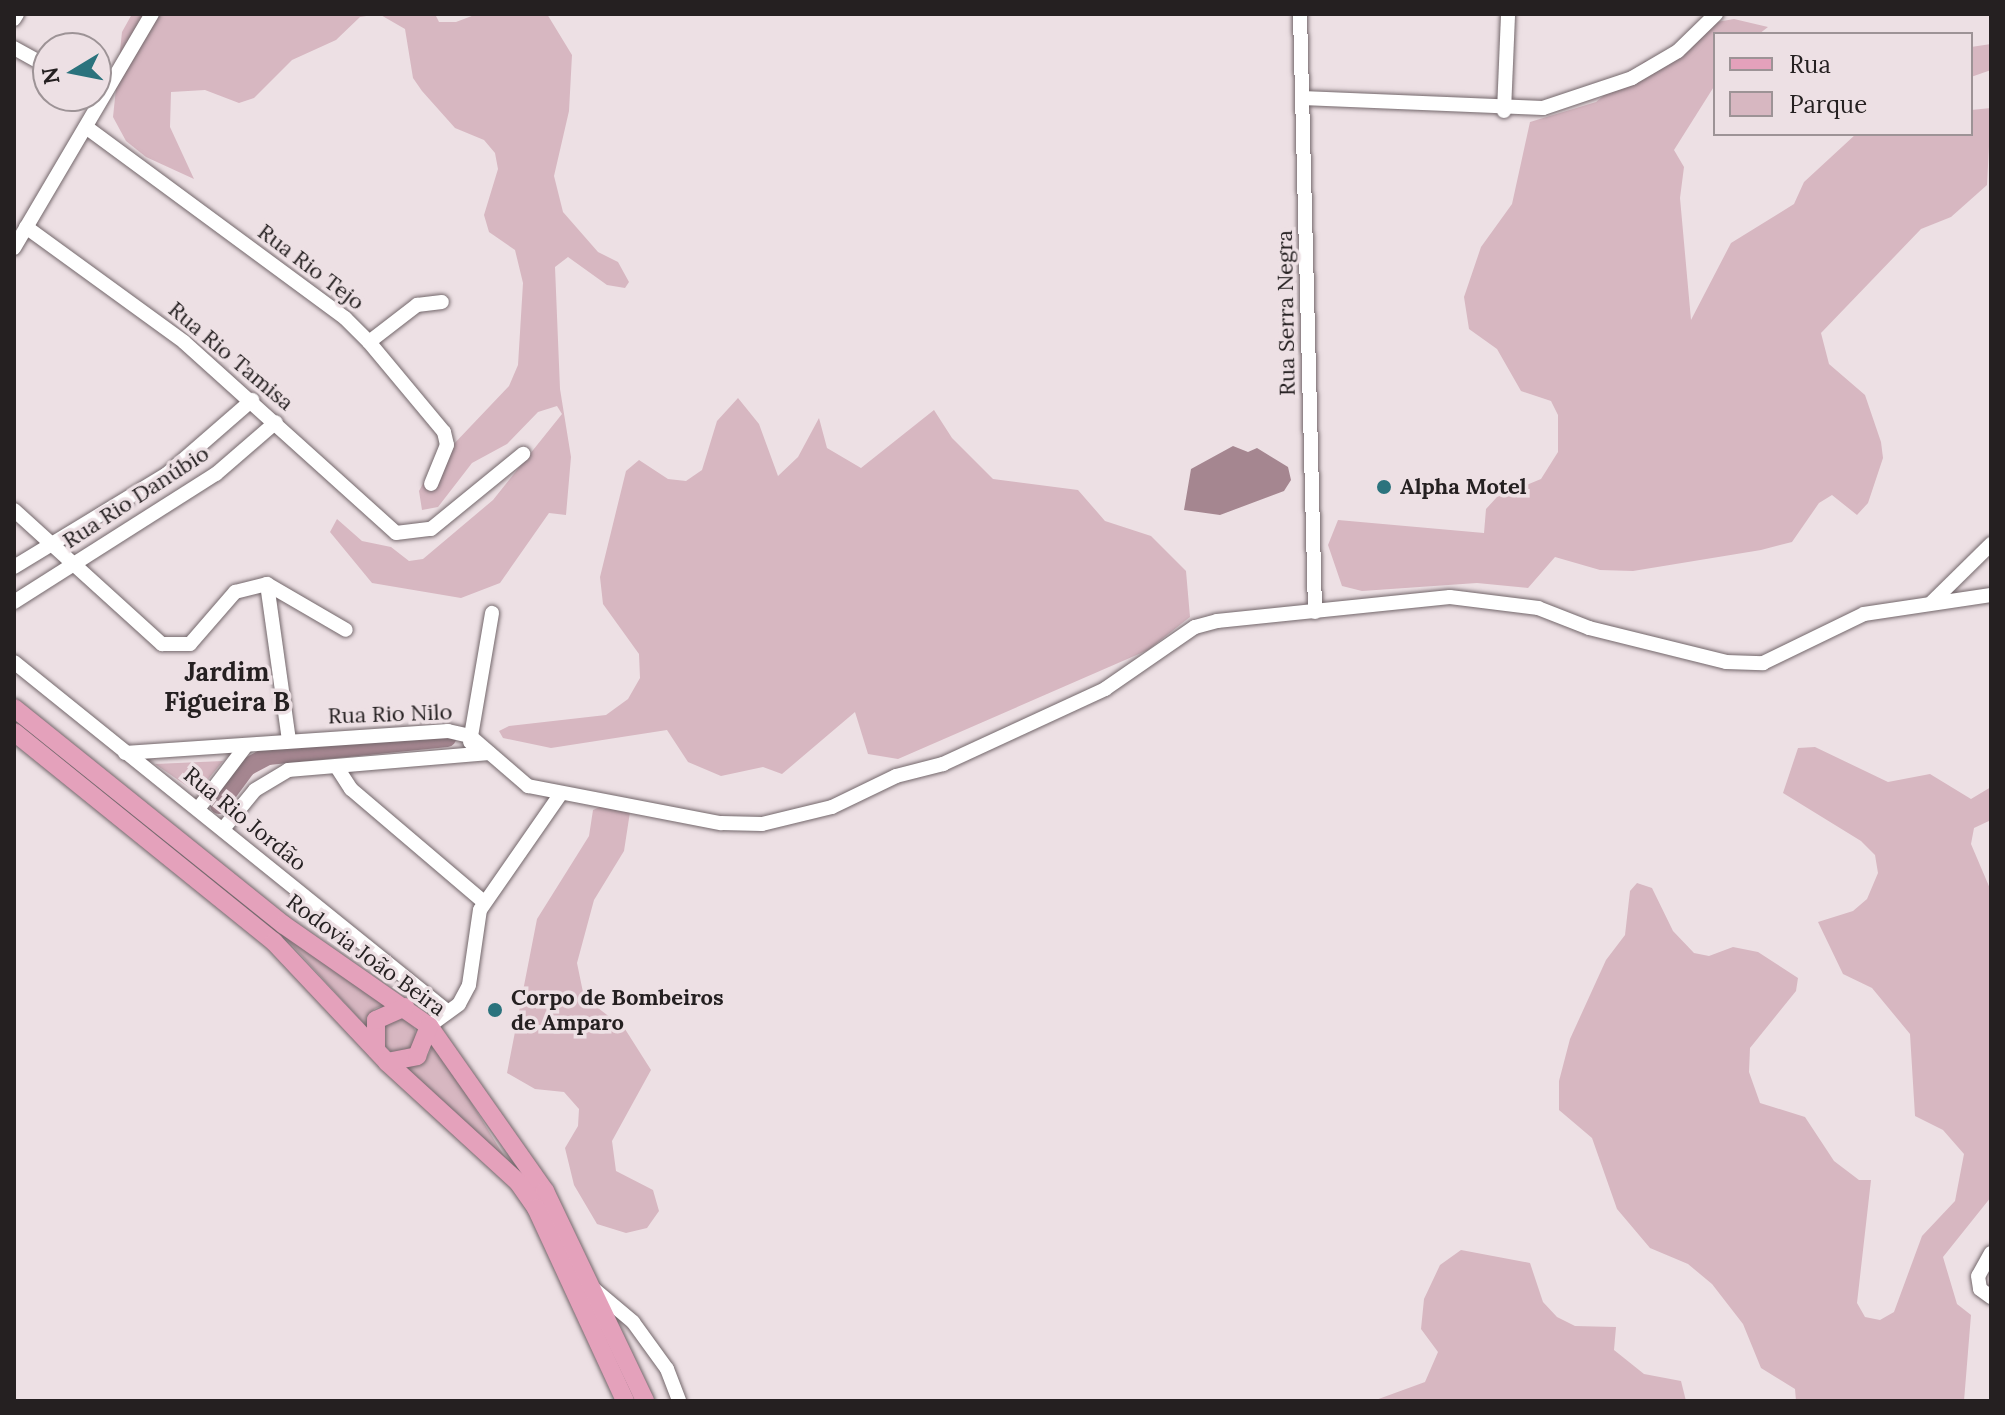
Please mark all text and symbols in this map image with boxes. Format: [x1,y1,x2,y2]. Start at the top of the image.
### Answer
north arrow [32,32,112,112]
legend [1713,32,1973,136]
text: Rua [1789,49,1831,80]
text: N [35,65,66,87]
text: Parque [1789,89,1867,120]
street label: Rua Rio Tejo [253,218,369,316]
street label: Rua Serra Negra [1271,230,1301,396]
street label: Rua Rio Tamisa [163,296,299,416]
street label: Rua Rio Danúbio [58,440,214,554]
place label: Alpha Motel [1400,474,1527,500]
marker: Alpha Motel [1375,478,1393,496]
district label: Jardim Figueira B [164,656,290,718]
street label: Rua Rio Nilo [327,699,453,729]
street label: Rua Rio Jordão [178,761,312,877]
street label: Rodovia João Beira [281,888,451,1022]
place label: Corpo de Bombeiros de Amparo [511,984,724,1036]
marker: Corpo de Bombeiros de Amparo [486,1001,504,1019]

